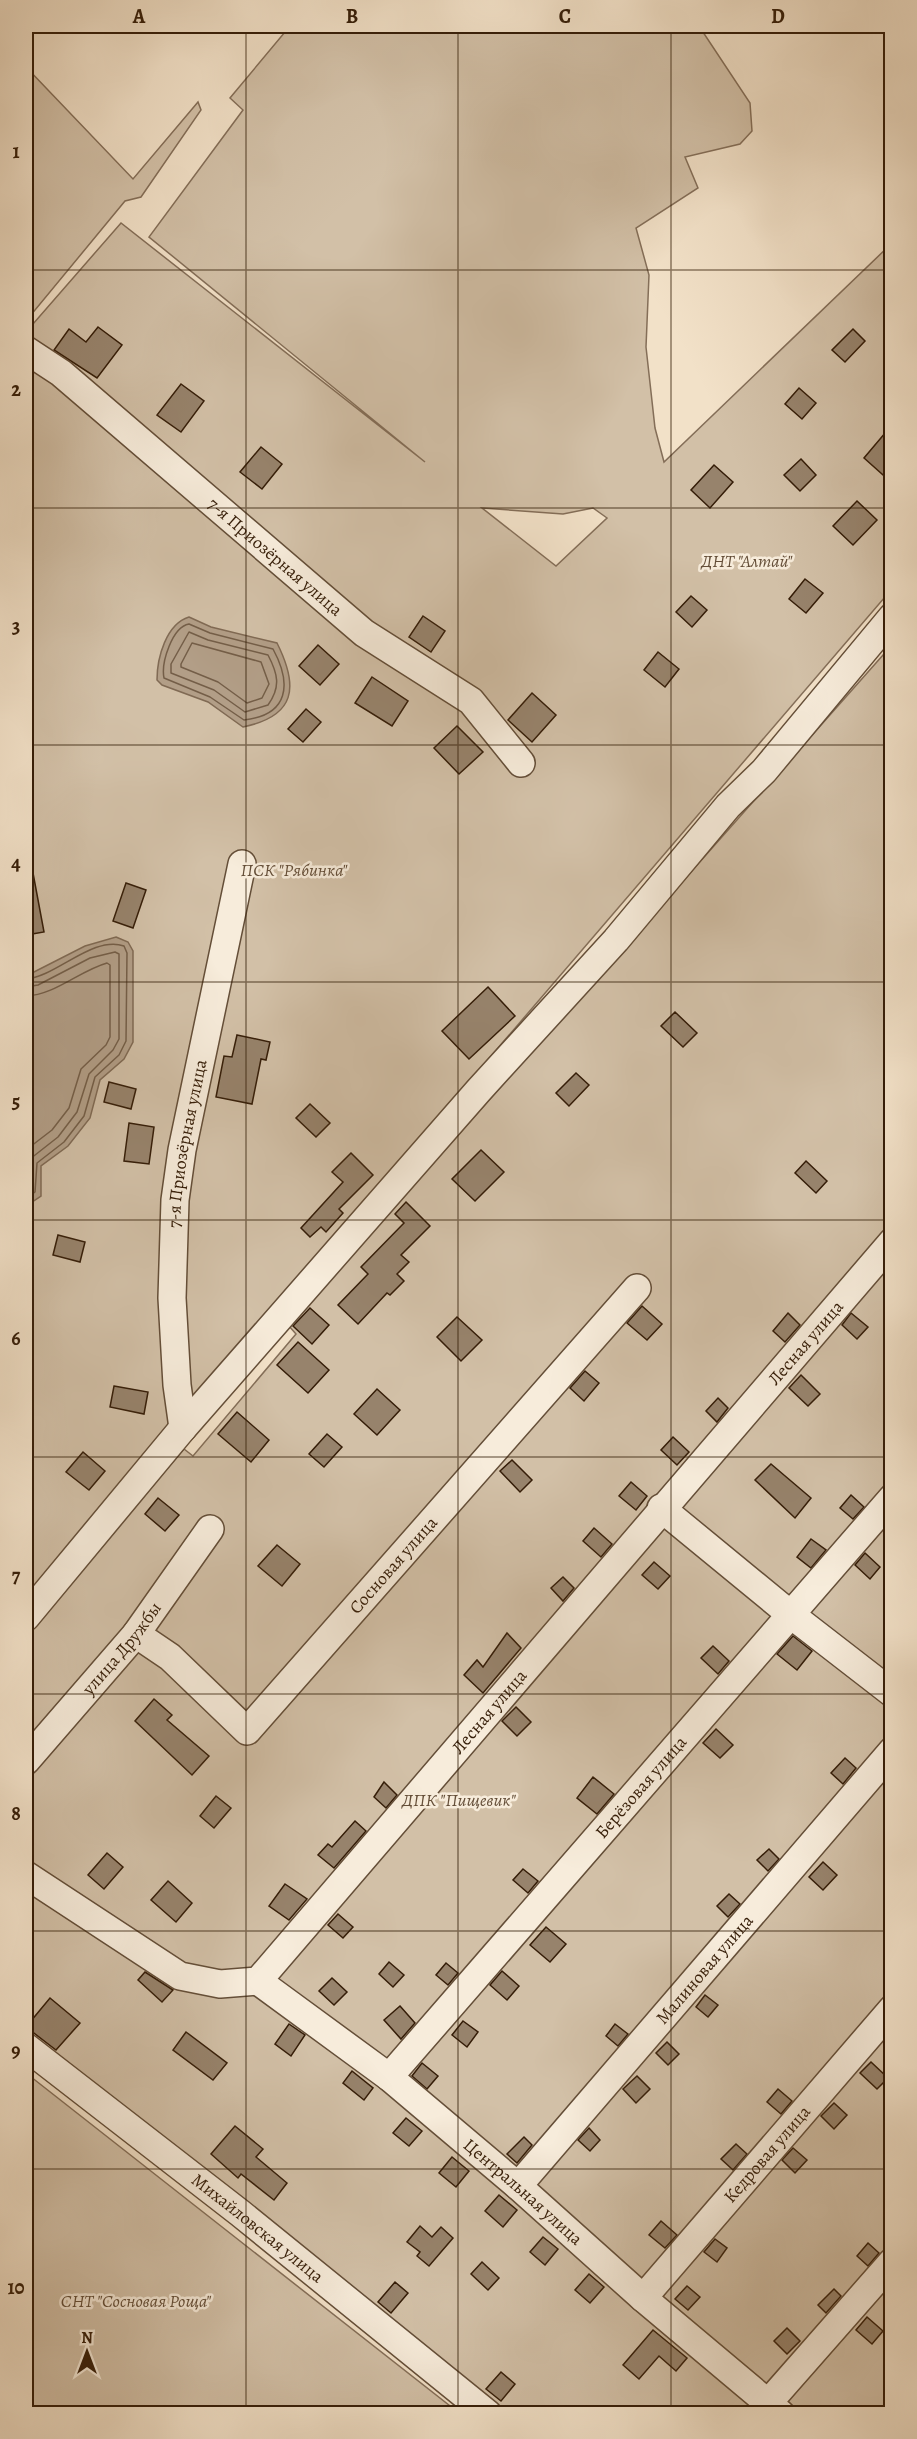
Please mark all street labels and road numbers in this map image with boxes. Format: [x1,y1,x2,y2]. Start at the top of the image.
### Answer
street label: 7-я Приозёрная улица [202,492,348,622]
street label: 7-я Приозёрная улица [162,1057,213,1228]
street label: Лесная улица [762,1295,849,1390]
street label: Сосновая улица [344,1511,443,1619]
street label: улица Дружбы [76,1597,167,1701]
street label: Лесная улица [446,1664,533,1759]
street label: Берёзовая улица [590,1730,693,1844]
street label: Малиновая улица [650,1909,759,2029]
street label: Кедровая улица [718,2100,816,2208]
street label: Центральная улица [458,2133,589,2251]
street label: Михайловская улица [187,2168,329,2289]

